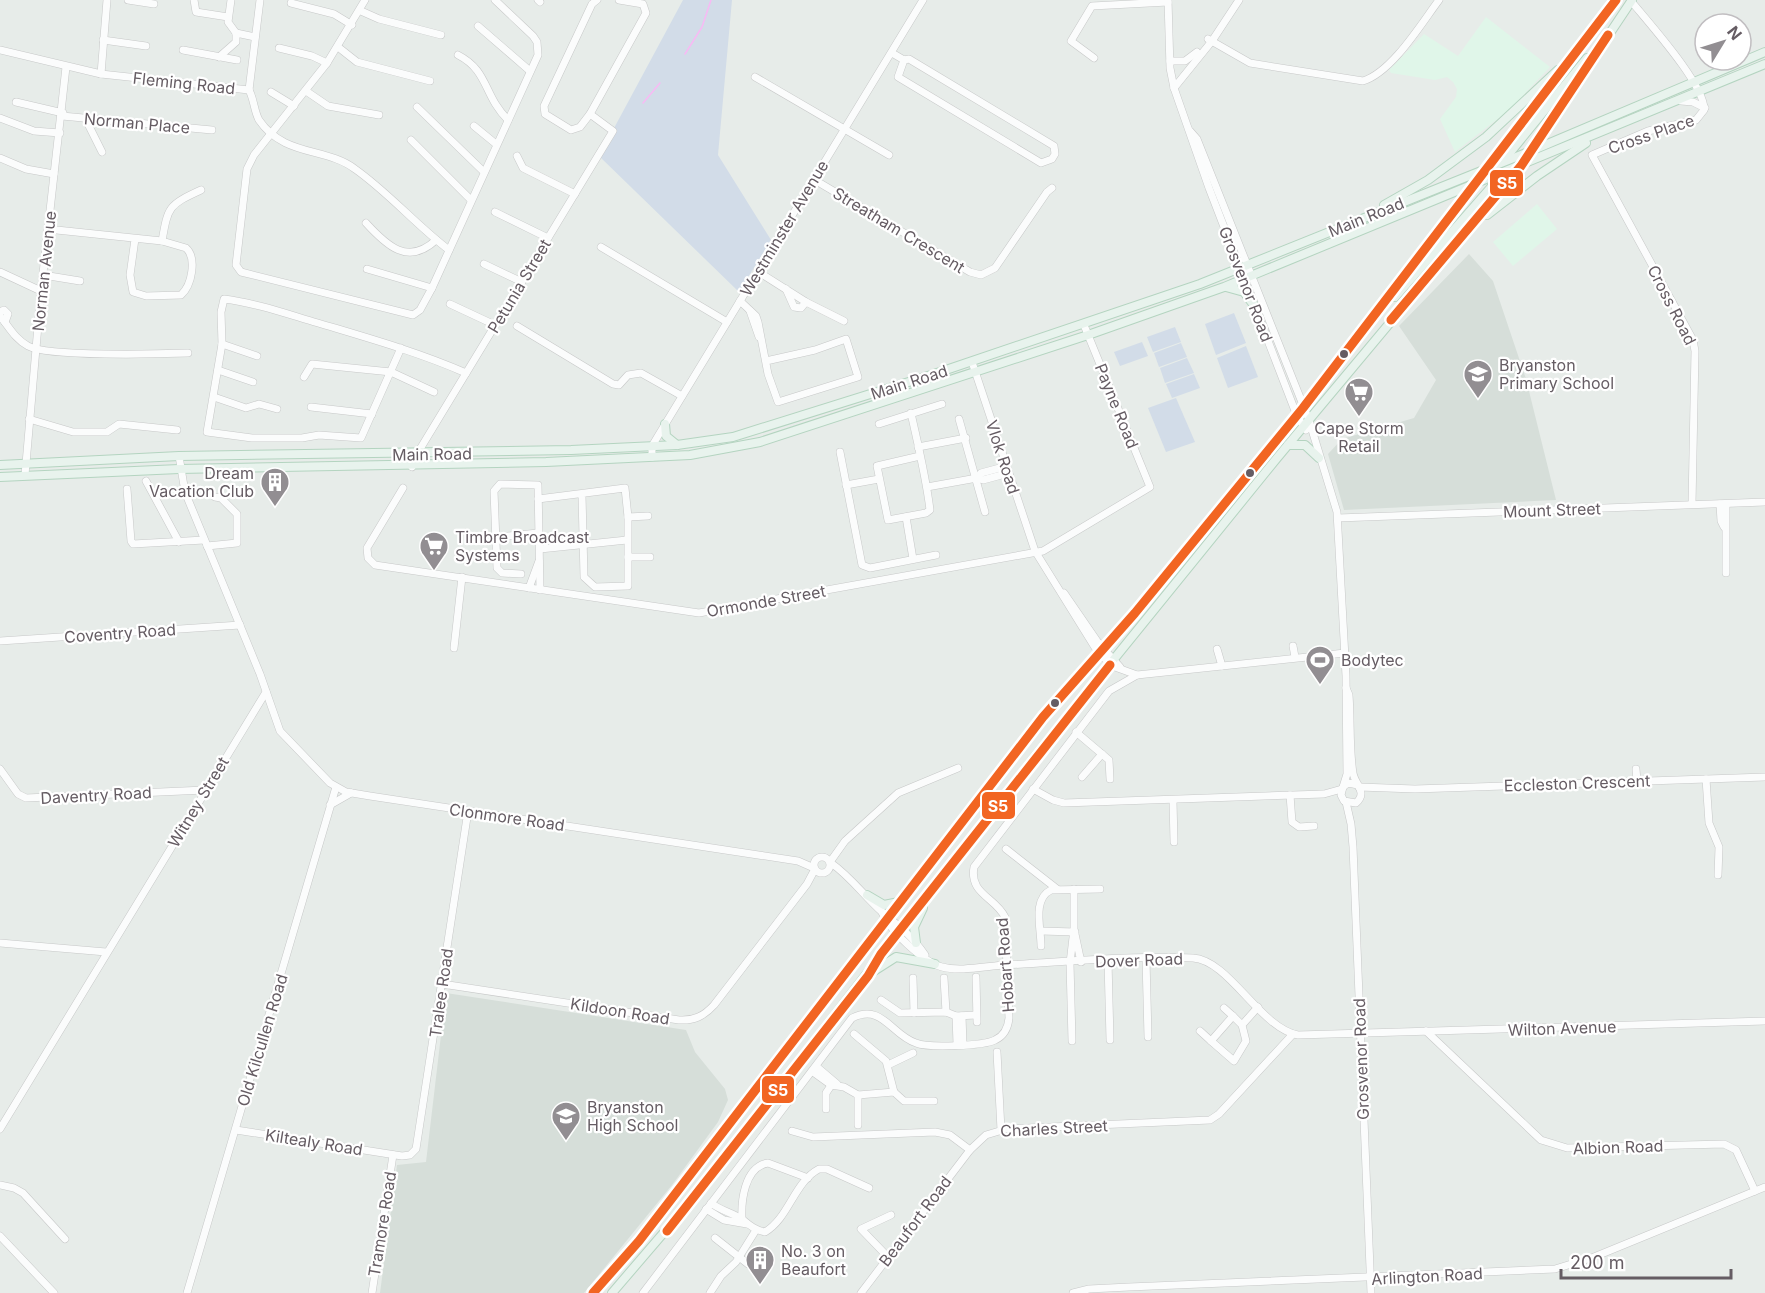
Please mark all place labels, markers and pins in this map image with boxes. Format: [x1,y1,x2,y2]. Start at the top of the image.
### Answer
unlabelled marker [1338,348,1350,360]
place label: Bryanston Primary School [1499,355,1614,393]
school or university icon: Bryanston Primary School [1462,358,1494,400]
supermarket icon: Cape Storm Retail [1343,376,1375,418]
place label: Cape Storm Retail [1314,418,1404,456]
place label: Dream Vacation Club [149,463,254,501]
building icon: Dream Vacation Club [259,466,291,508]
unlabelled marker [1244,467,1256,479]
place label: Timbre Broadcast Systems [455,527,589,565]
supermarket icon: Timbre Broadcast Systems [418,530,450,572]
sports icon: Bodytec [1304,644,1336,686]
place label: Bodytec [1341,650,1404,670]
unlabelled marker [1049,697,1061,709]
place label: Bryanston High School [587,1097,678,1135]
school or university icon: Bryanston High School [550,1100,582,1142]
place label: No. 3 on Beaufort [781,1241,846,1279]
building icon: No. 3 on Beaufort [744,1244,776,1286]

